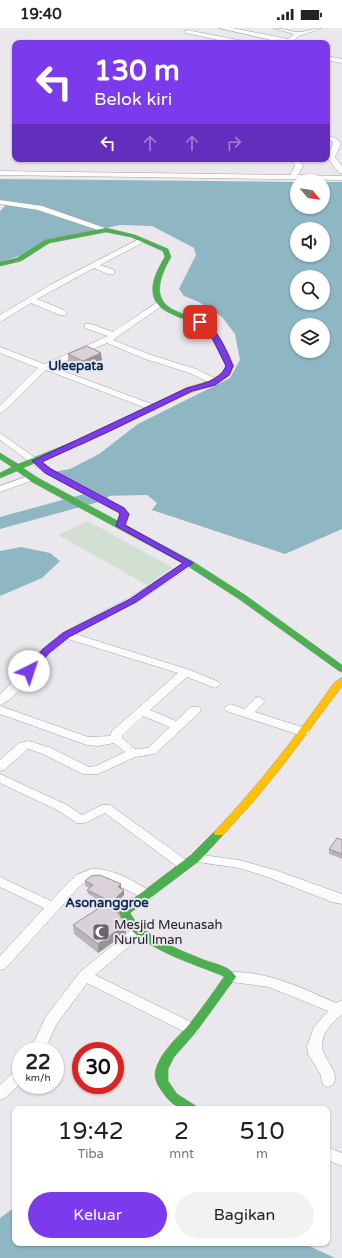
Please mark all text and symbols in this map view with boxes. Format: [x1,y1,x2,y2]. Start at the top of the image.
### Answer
text: 19:40 [20,5,62,23]
text: 130 m [94,54,180,88]
icon: left [28,56,80,108]
text: Belok kiri [94,88,172,110]
icon: left [97,132,119,154]
icon: ahead [139,132,161,154]
icon: ahead [181,132,203,154]
icon: right [223,132,245,154]
north arrow [290,174,330,214]
map controls [290,174,330,358]
button: sound [290,222,330,262]
button: search [290,270,330,310]
pin [183,305,217,339]
icon: arrive [189,311,211,333]
button: layers [290,318,330,358]
district label: Uleepata [48,358,104,374]
position arrow [8,650,50,692]
district label: Asonanggroe [65,895,149,911]
place label: Mesjid Meunasah Nurul Iman [114,917,222,948]
mosque icon: Mesjid Meunasah Nurul Iman [91,922,111,942]
speed limit sign: 30 [72,1042,124,1094]
text: 22 [25,1051,51,1075]
text: km/h [25,1072,51,1084]
text: 19:42 [57,1117,124,1146]
text: 2 [174,1117,189,1146]
text: 510 [239,1117,285,1146]
text: Tiba [77,1146,104,1162]
text: mnt [169,1146,194,1162]
text: m [256,1146,268,1162]
button: Keluar [28,1192,167,1238]
button: Bagikan [175,1192,314,1238]

